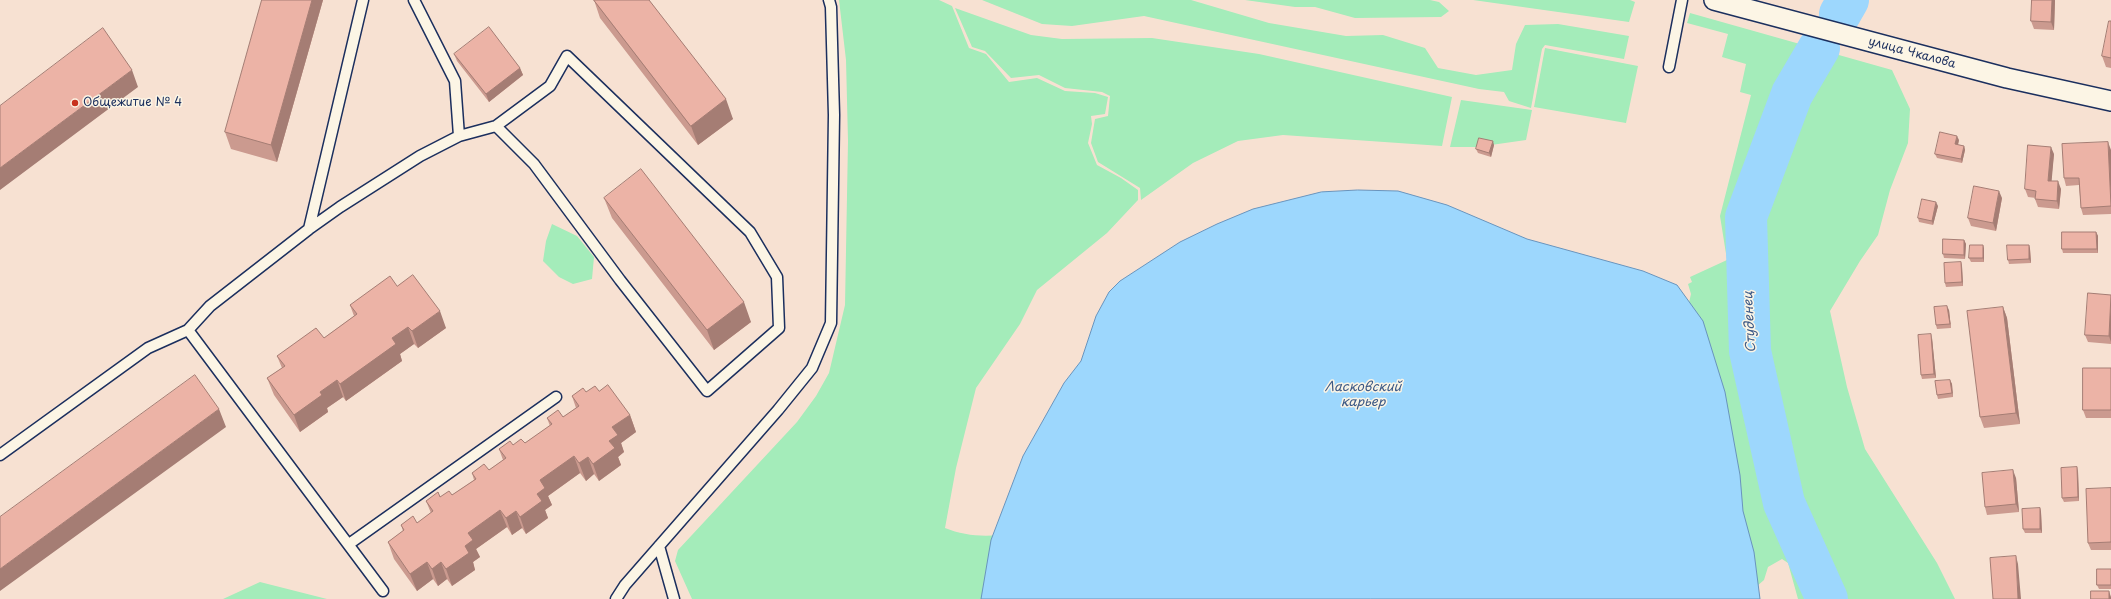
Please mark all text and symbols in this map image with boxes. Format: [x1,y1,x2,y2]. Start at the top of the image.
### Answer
street label: улица Чкалова [1867,34,1957,72]
place label: Общежитие № 4 [83,96,182,110]
marker: Общежитие № 4 [70,98,80,108]
water label: Студенец [1741,291,1759,353]
water label: Ласковский карьер [1325,379,1401,410]

